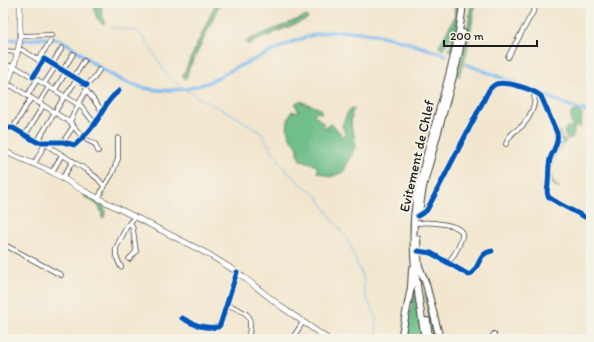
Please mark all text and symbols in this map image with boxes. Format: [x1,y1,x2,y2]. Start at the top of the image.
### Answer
scale bar [444,22,537,48]
text: 200 m [450,29,484,43]
street label: Evitement de Chlef [396,98,438,214]

